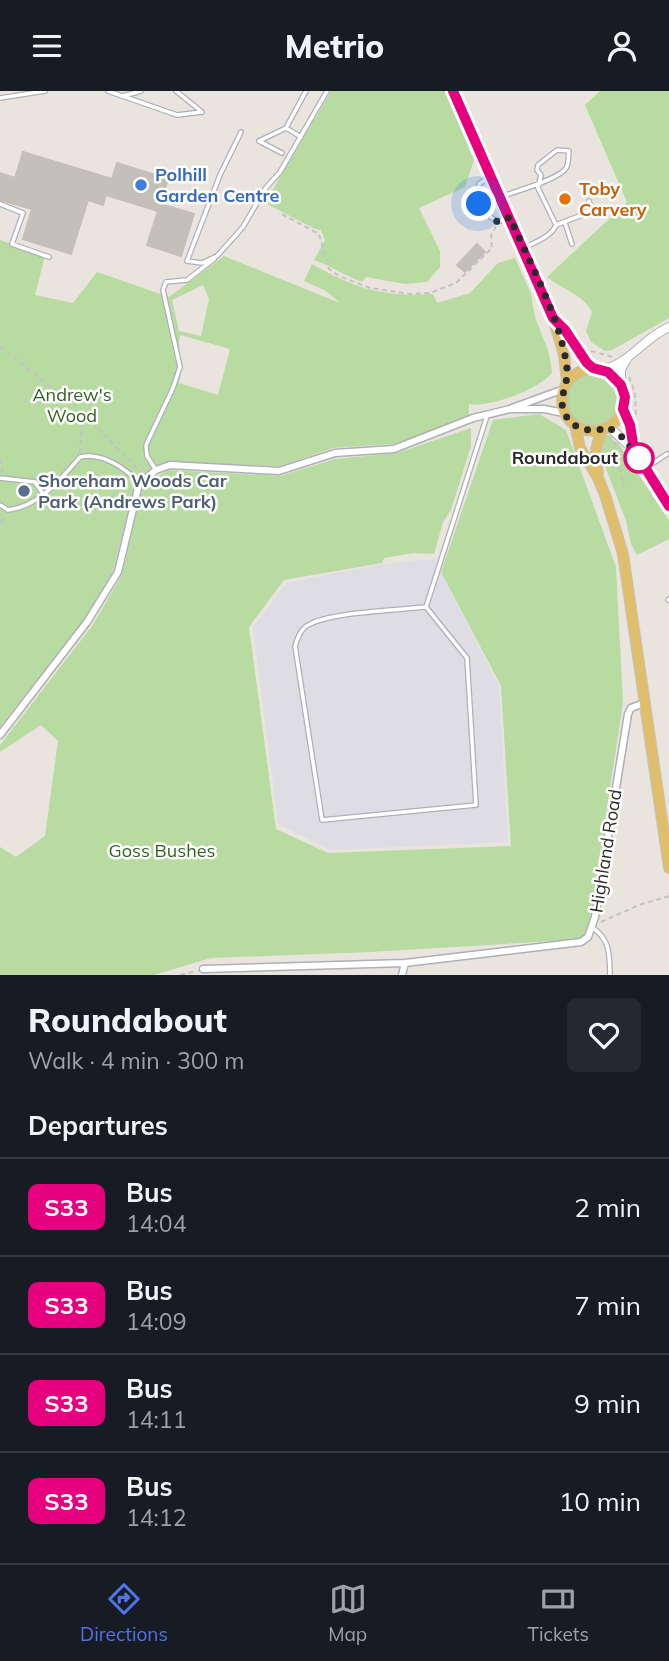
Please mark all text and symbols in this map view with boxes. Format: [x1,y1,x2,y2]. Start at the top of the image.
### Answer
text: Metrio [285,26,384,66]
icon: menu [28,27,66,65]
icon: person [603,27,641,65]
place label: Polhill Garden Centre [155,163,279,207]
marker: Polhill Garden Centre [133,177,149,193]
place label: Toby Carvery [579,177,647,221]
your location [461,186,496,221]
marker: Toby Carvery [557,191,573,207]
park label: Andrew's Wood [32,383,112,427]
marker: Roundabout [624,443,654,473]
place label: Roundabout [512,446,618,469]
place label: Shoreham Woods Car Park (Andrews Park) [38,469,228,513]
marker: Shoreham Woods Car Park (Andrews Park) [16,483,32,499]
street label: Highland Road [584,788,627,914]
park label: Goss Bushes [109,839,215,862]
button: heart [567,998,641,1072]
text: Roundabout [28,999,227,1040]
text: Walk · 4 min · 300 m [28,1046,245,1075]
text: Departures [28,1109,168,1142]
text: Bus [126,1176,172,1209]
text: 2 min [574,1191,641,1224]
text: S33 [44,1192,89,1222]
text: 14:04 [126,1209,186,1238]
text: Bus [126,1274,172,1307]
text: 7 min [574,1289,641,1322]
text: S33 [44,1290,89,1320]
text: 14:09 [126,1307,186,1336]
text: Bus [126,1372,172,1405]
text: 9 min [574,1387,641,1420]
text: S33 [44,1388,89,1418]
text: 14:11 [126,1405,186,1434]
text: Bus [126,1470,172,1503]
text: 10 min [559,1485,641,1518]
text: S33 [44,1486,89,1516]
text: 14:12 [126,1503,186,1532]
tab: Directions [80,1580,168,1646]
tab: Map [328,1580,367,1646]
tab: Tickets [528,1580,589,1646]

